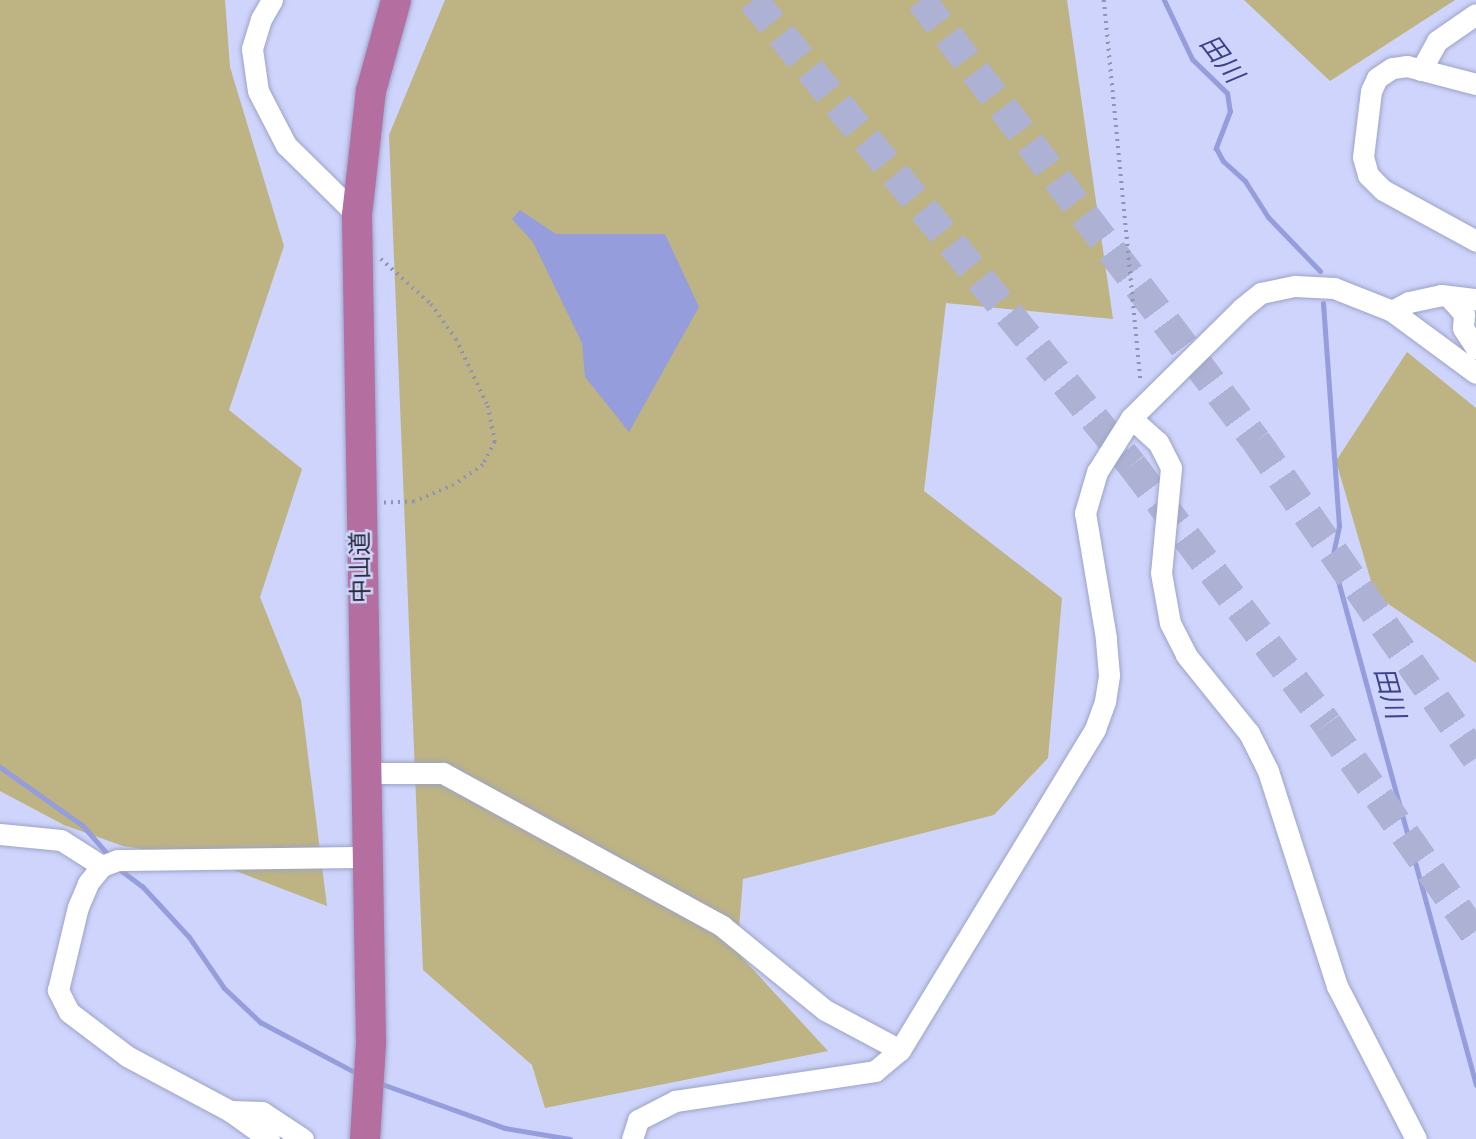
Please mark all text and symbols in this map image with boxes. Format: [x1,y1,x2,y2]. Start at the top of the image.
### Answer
water label: 田川 [1193,29,1249,89]
street label: 中山道 [346,531,376,603]
water label: 田川 [1367,664,1411,722]

